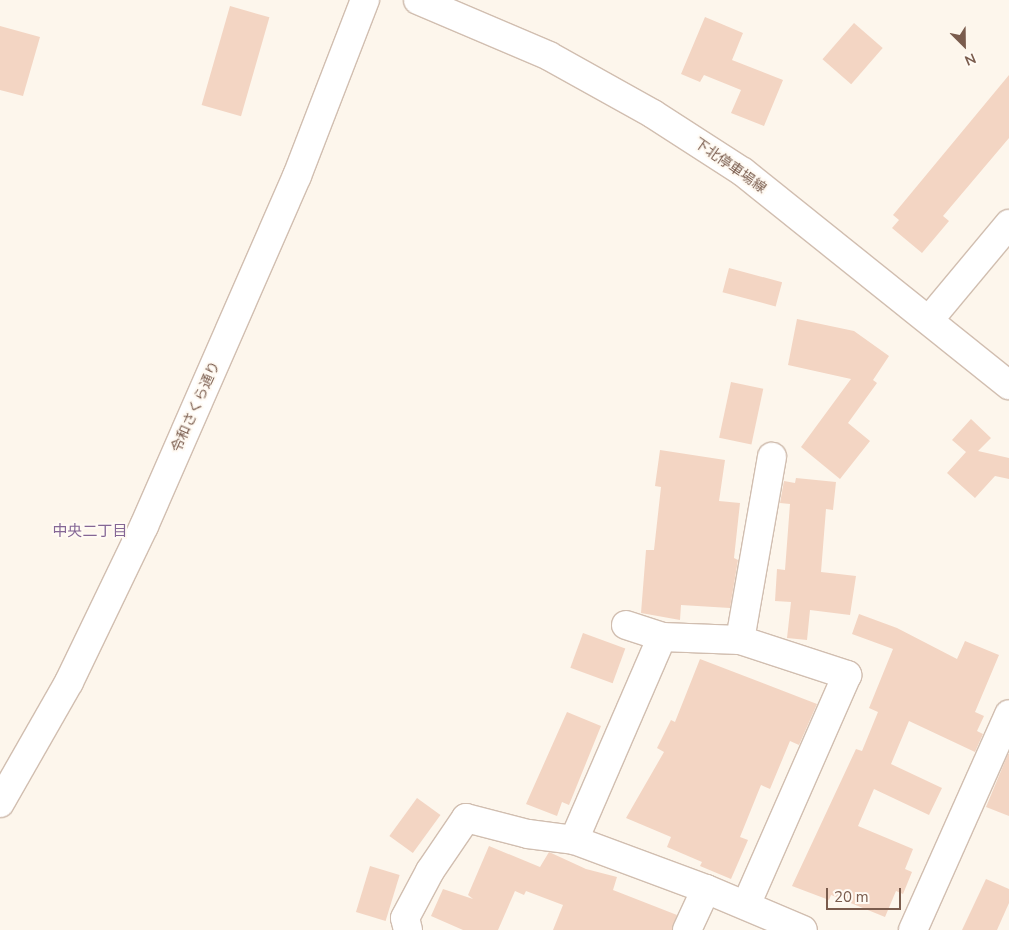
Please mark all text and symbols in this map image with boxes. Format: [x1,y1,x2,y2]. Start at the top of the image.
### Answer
north arrow [939,20,989,70]
text: N [962,48,979,70]
street label: 下北停車場線 [691,135,769,197]
street label: 令和さくら通り [168,359,224,455]
district label: 中央二丁目 [53,523,127,541]
scale bar [829,878,904,910]
text: 20 m [834,887,869,907]

